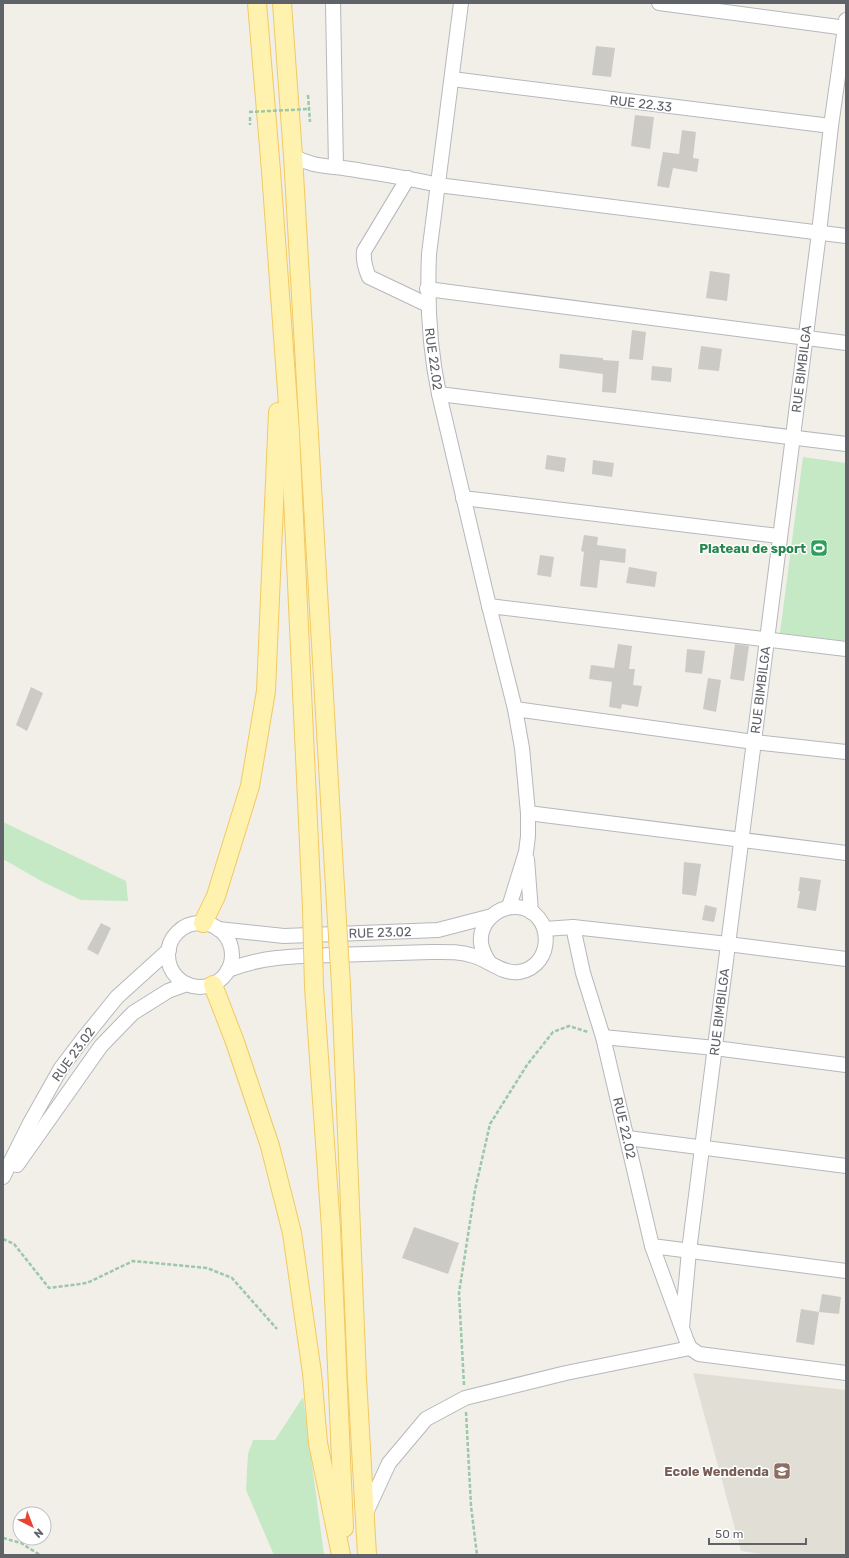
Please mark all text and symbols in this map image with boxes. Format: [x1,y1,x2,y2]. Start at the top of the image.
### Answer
street label: RUE 22.33 [609,92,673,115]
street label: RUE BIMBILGA [789,324,814,414]
street label: RUE 22.02 [422,327,445,391]
sports icon: Plateau de sport [809,538,829,558]
place label: Plateau de sport [699,541,806,556]
street label: RUE BIMBILGA [748,645,773,735]
street label: RUE 23.02 [348,924,412,941]
street label: RUE BIMBILGA [707,967,732,1057]
street label: RUE 23.02 [49,1024,98,1084]
street label: RUE 22.02 [610,1096,639,1160]
school or university icon: Ecole Wendenda [772,1461,792,1481]
place label: Ecole Wendenda [664,1464,769,1479]
north arrow [12,1506,52,1546]
scale bar [709,1520,806,1546]
text: N [31,1526,46,1541]
text: 50 m [715,1527,743,1541]

